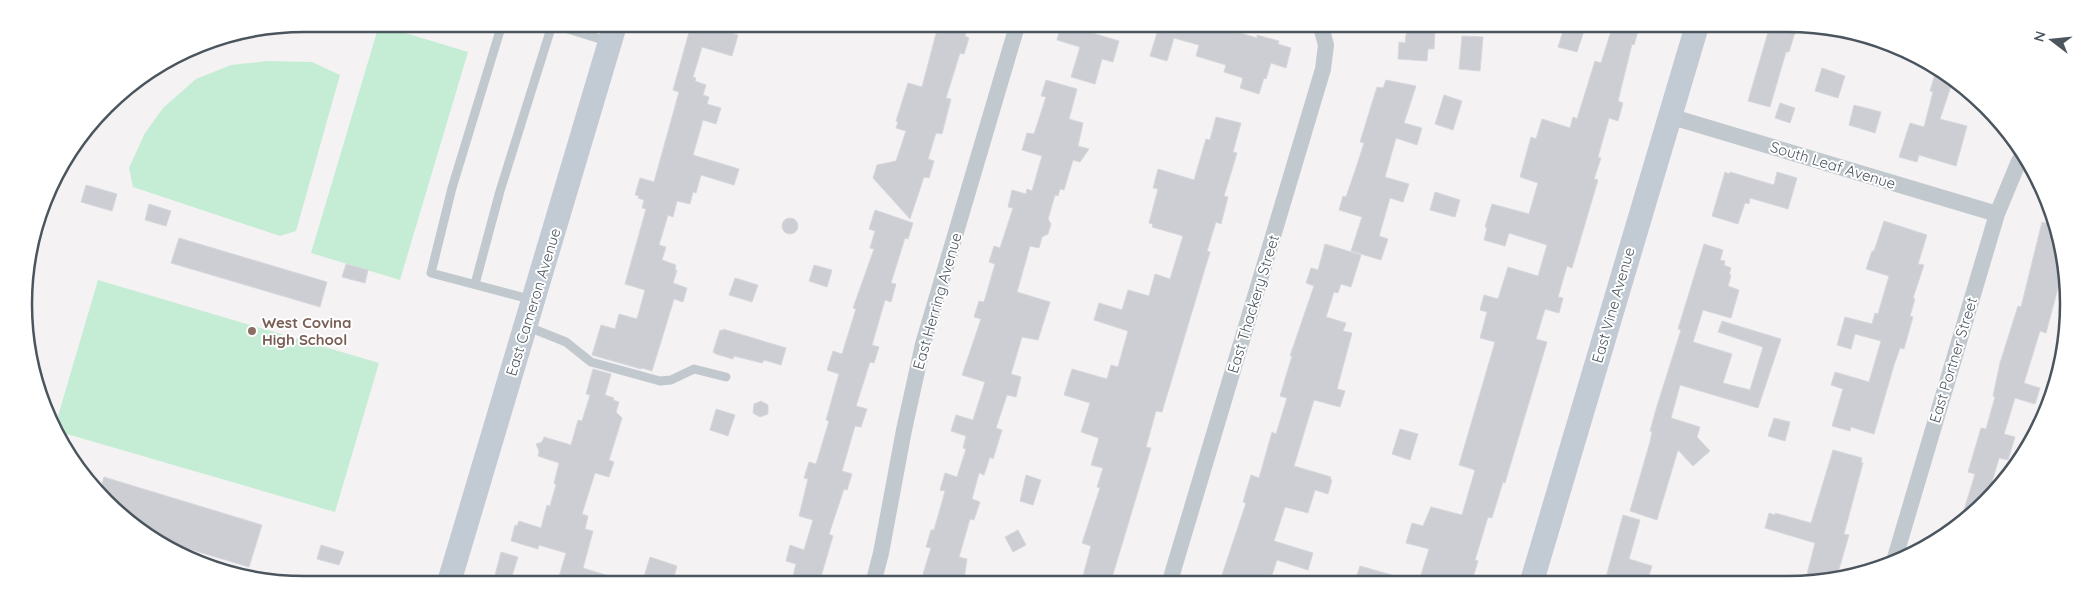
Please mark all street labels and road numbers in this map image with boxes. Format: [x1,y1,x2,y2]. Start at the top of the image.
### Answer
street label: South Leaf Avenue [1768,137,1898,193]
street label: East Cameron Avenue [501,226,565,378]
street label: East Herring Avenue [908,230,966,372]
street label: East Thackery Street [1223,232,1283,376]
street label: East Vine Avenue [1587,245,1639,365]
street label: East Portner Street [1925,295,1981,425]

